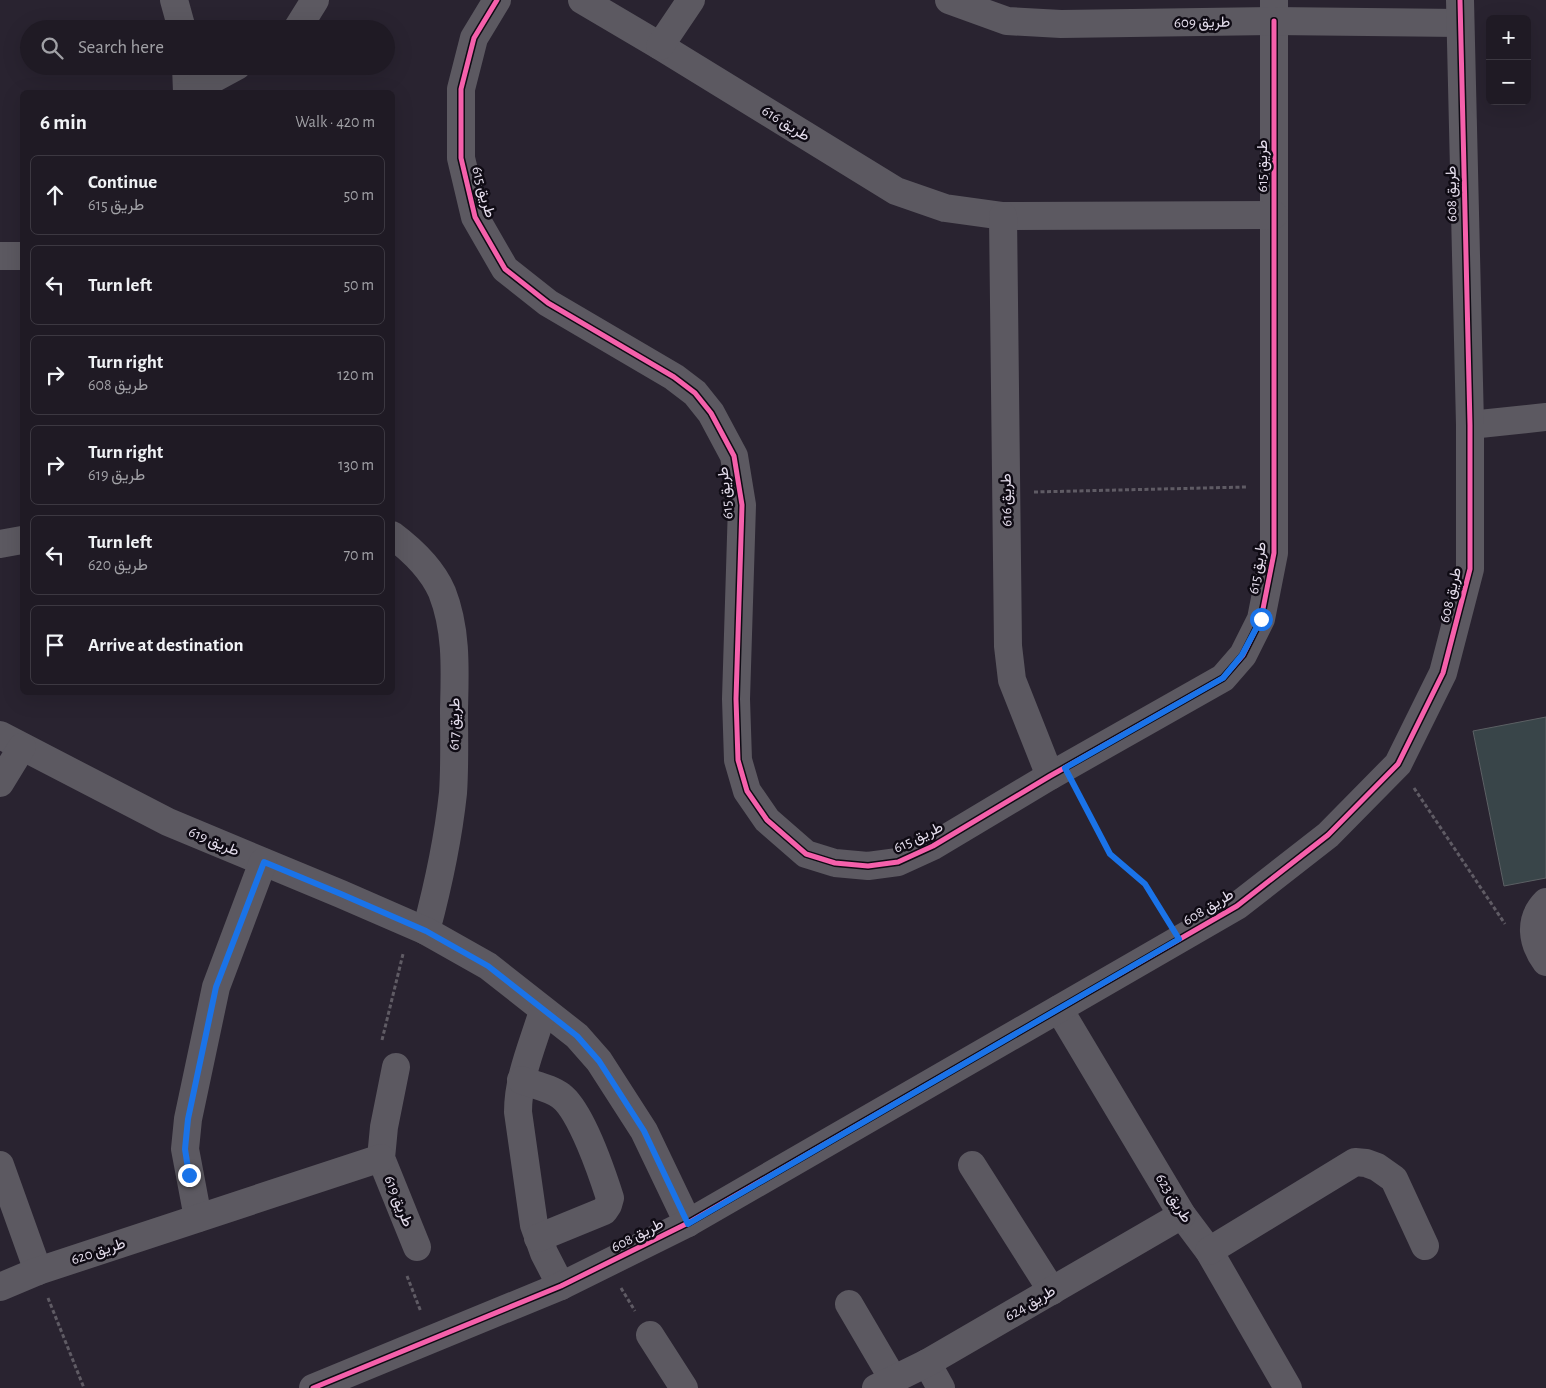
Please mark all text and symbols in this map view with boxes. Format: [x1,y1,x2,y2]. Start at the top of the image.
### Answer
street label: طريق 609 [1174,15,1231,32]
map controls [1486,15,1531,105]
button: + [1486,15,1531,60]
search box [20,20,395,75]
icon: search [38,34,66,62]
text: Search here [78,38,164,57]
button: − [1486,60,1531,105]
street label: طريق 616 [758,103,813,146]
text: 6 min [40,112,87,133]
text: Walk · 420 m [295,114,375,130]
street label: طريق 615 [1255,139,1272,192]
street label: طريق 615 [467,165,498,220]
street label: طريق 608 [1444,165,1461,222]
text: Continue [88,173,157,192]
icon: ahead [41,181,69,209]
text: 50 m [343,187,374,203]
text: طريق 615 [88,197,144,213]
icon: left [41,271,69,299]
text: Turn left [88,276,152,295]
text: 50 m [343,277,374,293]
text: Turn right [88,353,163,372]
icon: right [41,361,69,389]
text: 120 m [337,367,374,383]
text: طريق 608 [88,377,148,393]
text: Turn right [88,443,163,462]
icon: right [41,451,69,479]
text: 130 m [338,457,374,473]
street label: طريق 615 [715,465,738,520]
text: طريق 619 [88,467,145,483]
street label: طريق 616 [999,473,1016,527]
text: Turn left [88,533,152,552]
icon: left [41,541,69,569]
street label: طريق 615 [1246,541,1271,596]
text: 70 m [343,547,374,563]
text: طريق 620 [88,557,148,573]
street label: طريق 608 [1437,566,1466,625]
route start [1250,608,1273,631]
icon: arrive [41,631,69,659]
text: Arrive at destination [88,636,244,655]
street label: طريق 617 [447,697,464,751]
street label: طريق 615 [891,819,946,858]
street label: طريق 619 [185,824,242,861]
street label: طريق 608 [1180,886,1238,930]
route end [178,1164,201,1187]
street label: طريق 623 [1151,1171,1194,1227]
street label: طريق 619 [380,1174,416,1230]
street label: طريق 608 [609,1216,667,1257]
street label: طريق 620 [69,1236,128,1269]
street label: طريق 624 [1003,1283,1059,1326]

